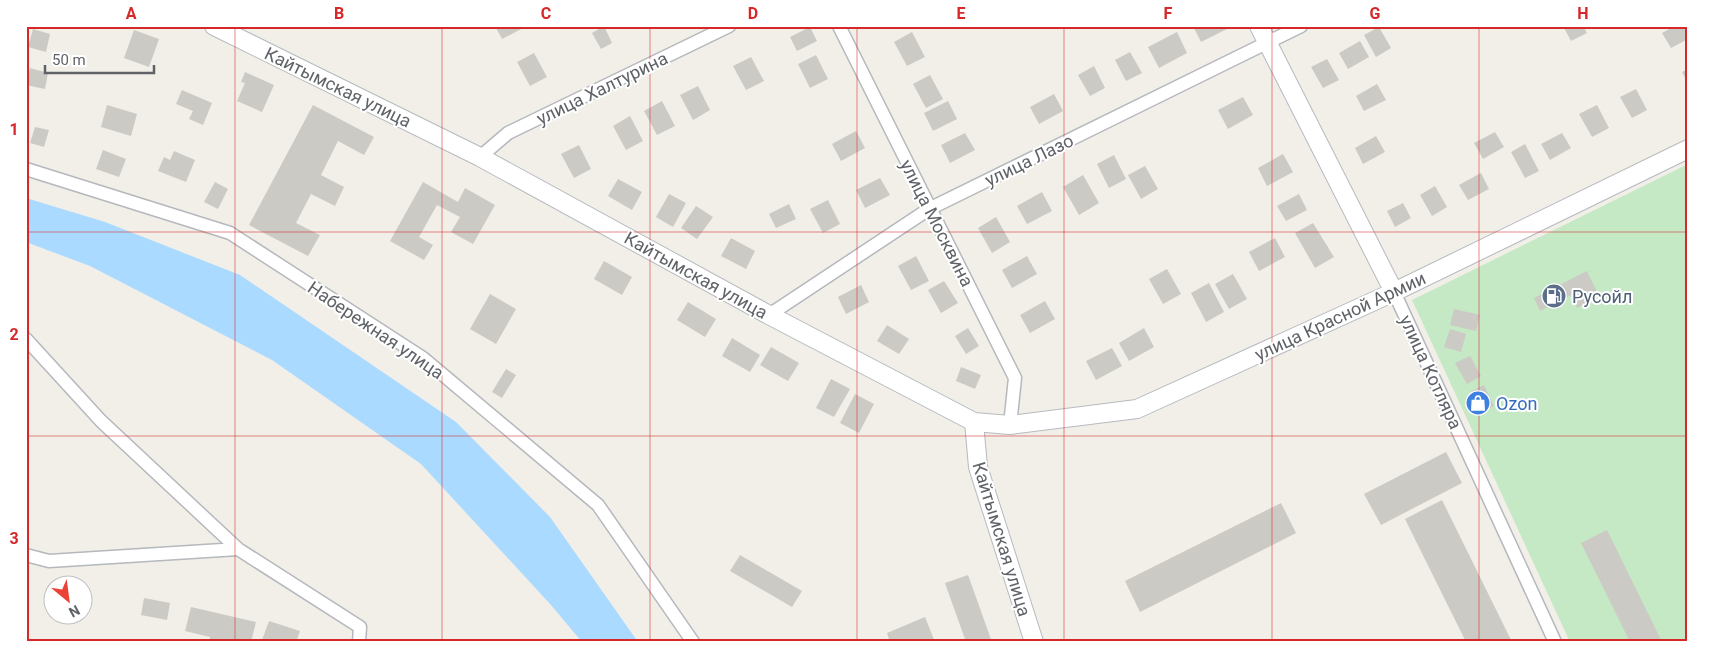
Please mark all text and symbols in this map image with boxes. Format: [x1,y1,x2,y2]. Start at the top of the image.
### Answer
text: A [126,4,137,23]
text: B [334,4,344,23]
text: C [541,4,551,23]
text: D [748,4,758,23]
text: E [957,4,966,23]
text: F [1164,4,1173,23]
text: G [1370,4,1381,23]
text: H [1577,4,1589,23]
scale bar [45,42,154,74]
street label: Кайтымская улица [261,42,415,132]
street label: улица Халтурина [533,47,671,129]
text: 50 m [52,51,86,69]
text: 1 [9,120,19,139]
street label: улица Лазо [981,130,1077,190]
street label: улица Москвина [896,156,978,290]
street label: Кайтымская улица [621,227,771,323]
street label: улица Красной Армии [1251,267,1429,365]
street label: Набережная улица [304,277,448,383]
fuel station icon: Русойл [1541,283,1567,309]
place label: Русойл [1572,286,1632,307]
street label: улица Котляра [1395,312,1467,432]
text: 2 [9,325,19,344]
shop icon: Ozon [1465,390,1491,416]
place label: Ozon [1496,393,1537,414]
street label: Кайтымская улица [969,459,1035,619]
text: 3 [9,529,19,548]
north arrow [42,576,92,626]
text: N [66,602,83,621]

